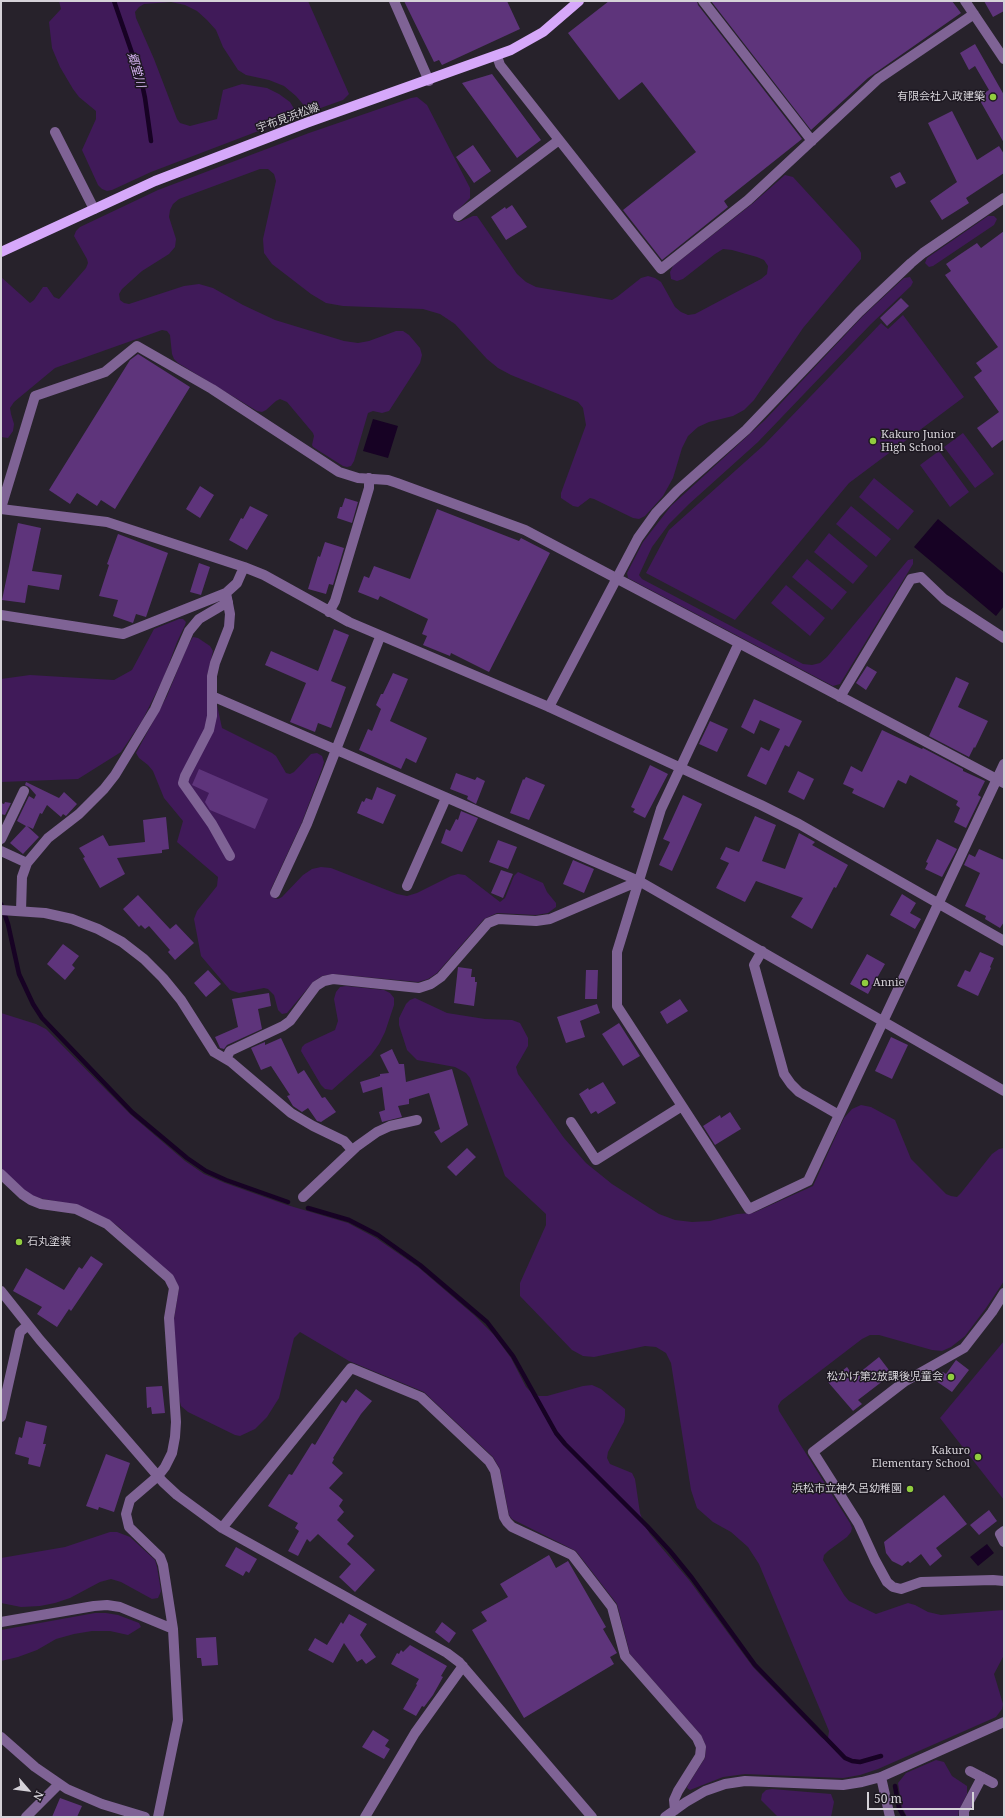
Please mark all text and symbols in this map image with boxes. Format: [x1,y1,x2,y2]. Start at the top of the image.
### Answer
water label: 郷堂川 [124,51,148,89]
place label: 有限会社入政建築 [897,90,985,104]
marker: 有限会社入政建築 [988,92,998,102]
street label: 宇布見浜松線 [255,101,321,135]
place label: Kakuro Junior High School [881,428,956,454]
marker: Kakuro Junior High School [868,436,878,446]
place label: Annie [873,976,904,990]
marker: Annie [860,978,870,988]
place label: 石丸塗装 [27,1235,71,1249]
marker: 石丸塗装 [14,1237,24,1247]
place label: 松かげ第2放課後児童会 [827,1370,943,1384]
marker: 松かげ第2放課後児童会 [946,1372,956,1382]
place label: Kakuro Elementary School [872,1444,970,1470]
marker: Kakuro Elementary School [973,1452,983,1462]
place label: 浜松市立神久呂幼稚園 [792,1482,902,1496]
marker: 浜松市立神久呂幼稚園 [905,1484,915,1494]
north arrow [8,1770,48,1810]
scale bar [869,1784,976,1810]
text: N [30,1789,48,1803]
text: 50 m [874,1790,902,1807]

